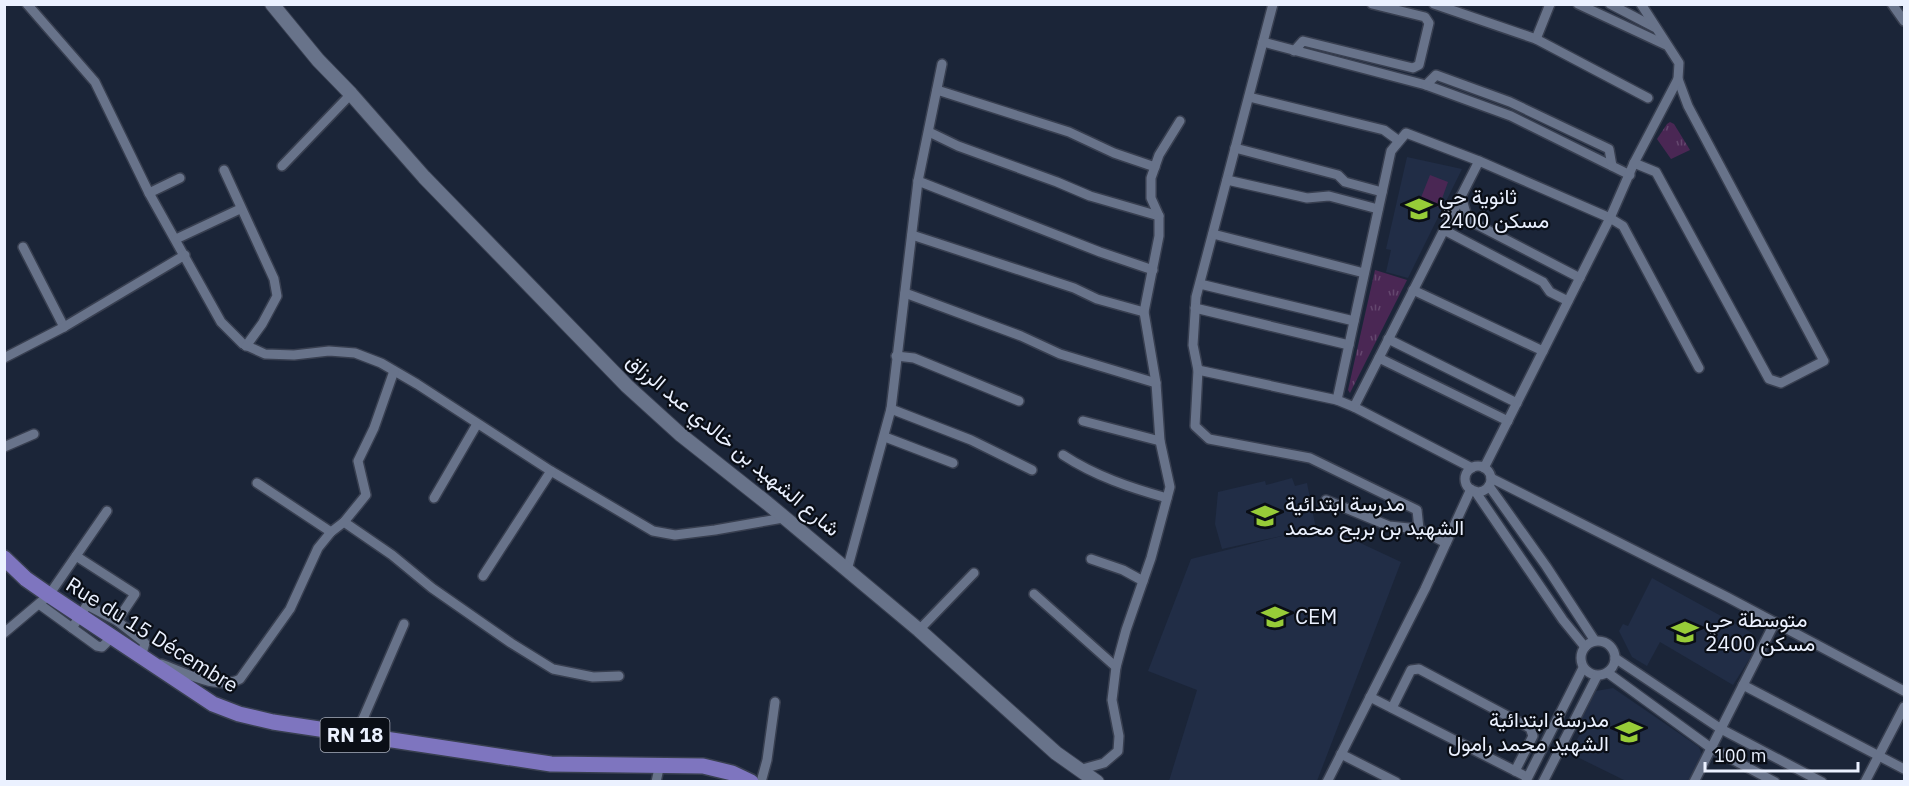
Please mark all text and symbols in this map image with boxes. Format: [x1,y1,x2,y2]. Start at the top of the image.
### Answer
place label: ثانوية حي 2400 مسكن [1439,182,1549,234]
school or university icon: ثانوية حي 2400 مسكن [1404,194,1434,224]
street label: شارع الشهيد بن خالدي عبد الرزاق [618,346,846,545]
place label: مدرسة ابتدائية الشهيد بن بريح محمد [1285,489,1464,542]
school or university icon: مدرسة ابتدائية الشهيد بن بريح محمد [1250,501,1280,531]
street label: Rue du 15 Décembre [61,570,244,699]
school or university icon: CEM [1260,602,1290,632]
place label: CEM [1295,602,1337,630]
place label: متوسطة حي 2400 مسكن [1705,605,1815,657]
school or university icon: متوسطة حي 2400 مسكن [1670,617,1700,647]
place label: مدرسة ابتدائية الشهيد محمد رامول [1448,705,1609,757]
school or university icon: مدرسة ابتدائية الشهيد محمد رامول [1614,717,1644,747]
road number: RN 18 [320,718,389,752]
scale bar [1705,735,1858,773]
text: 100 m [1714,744,1766,767]

